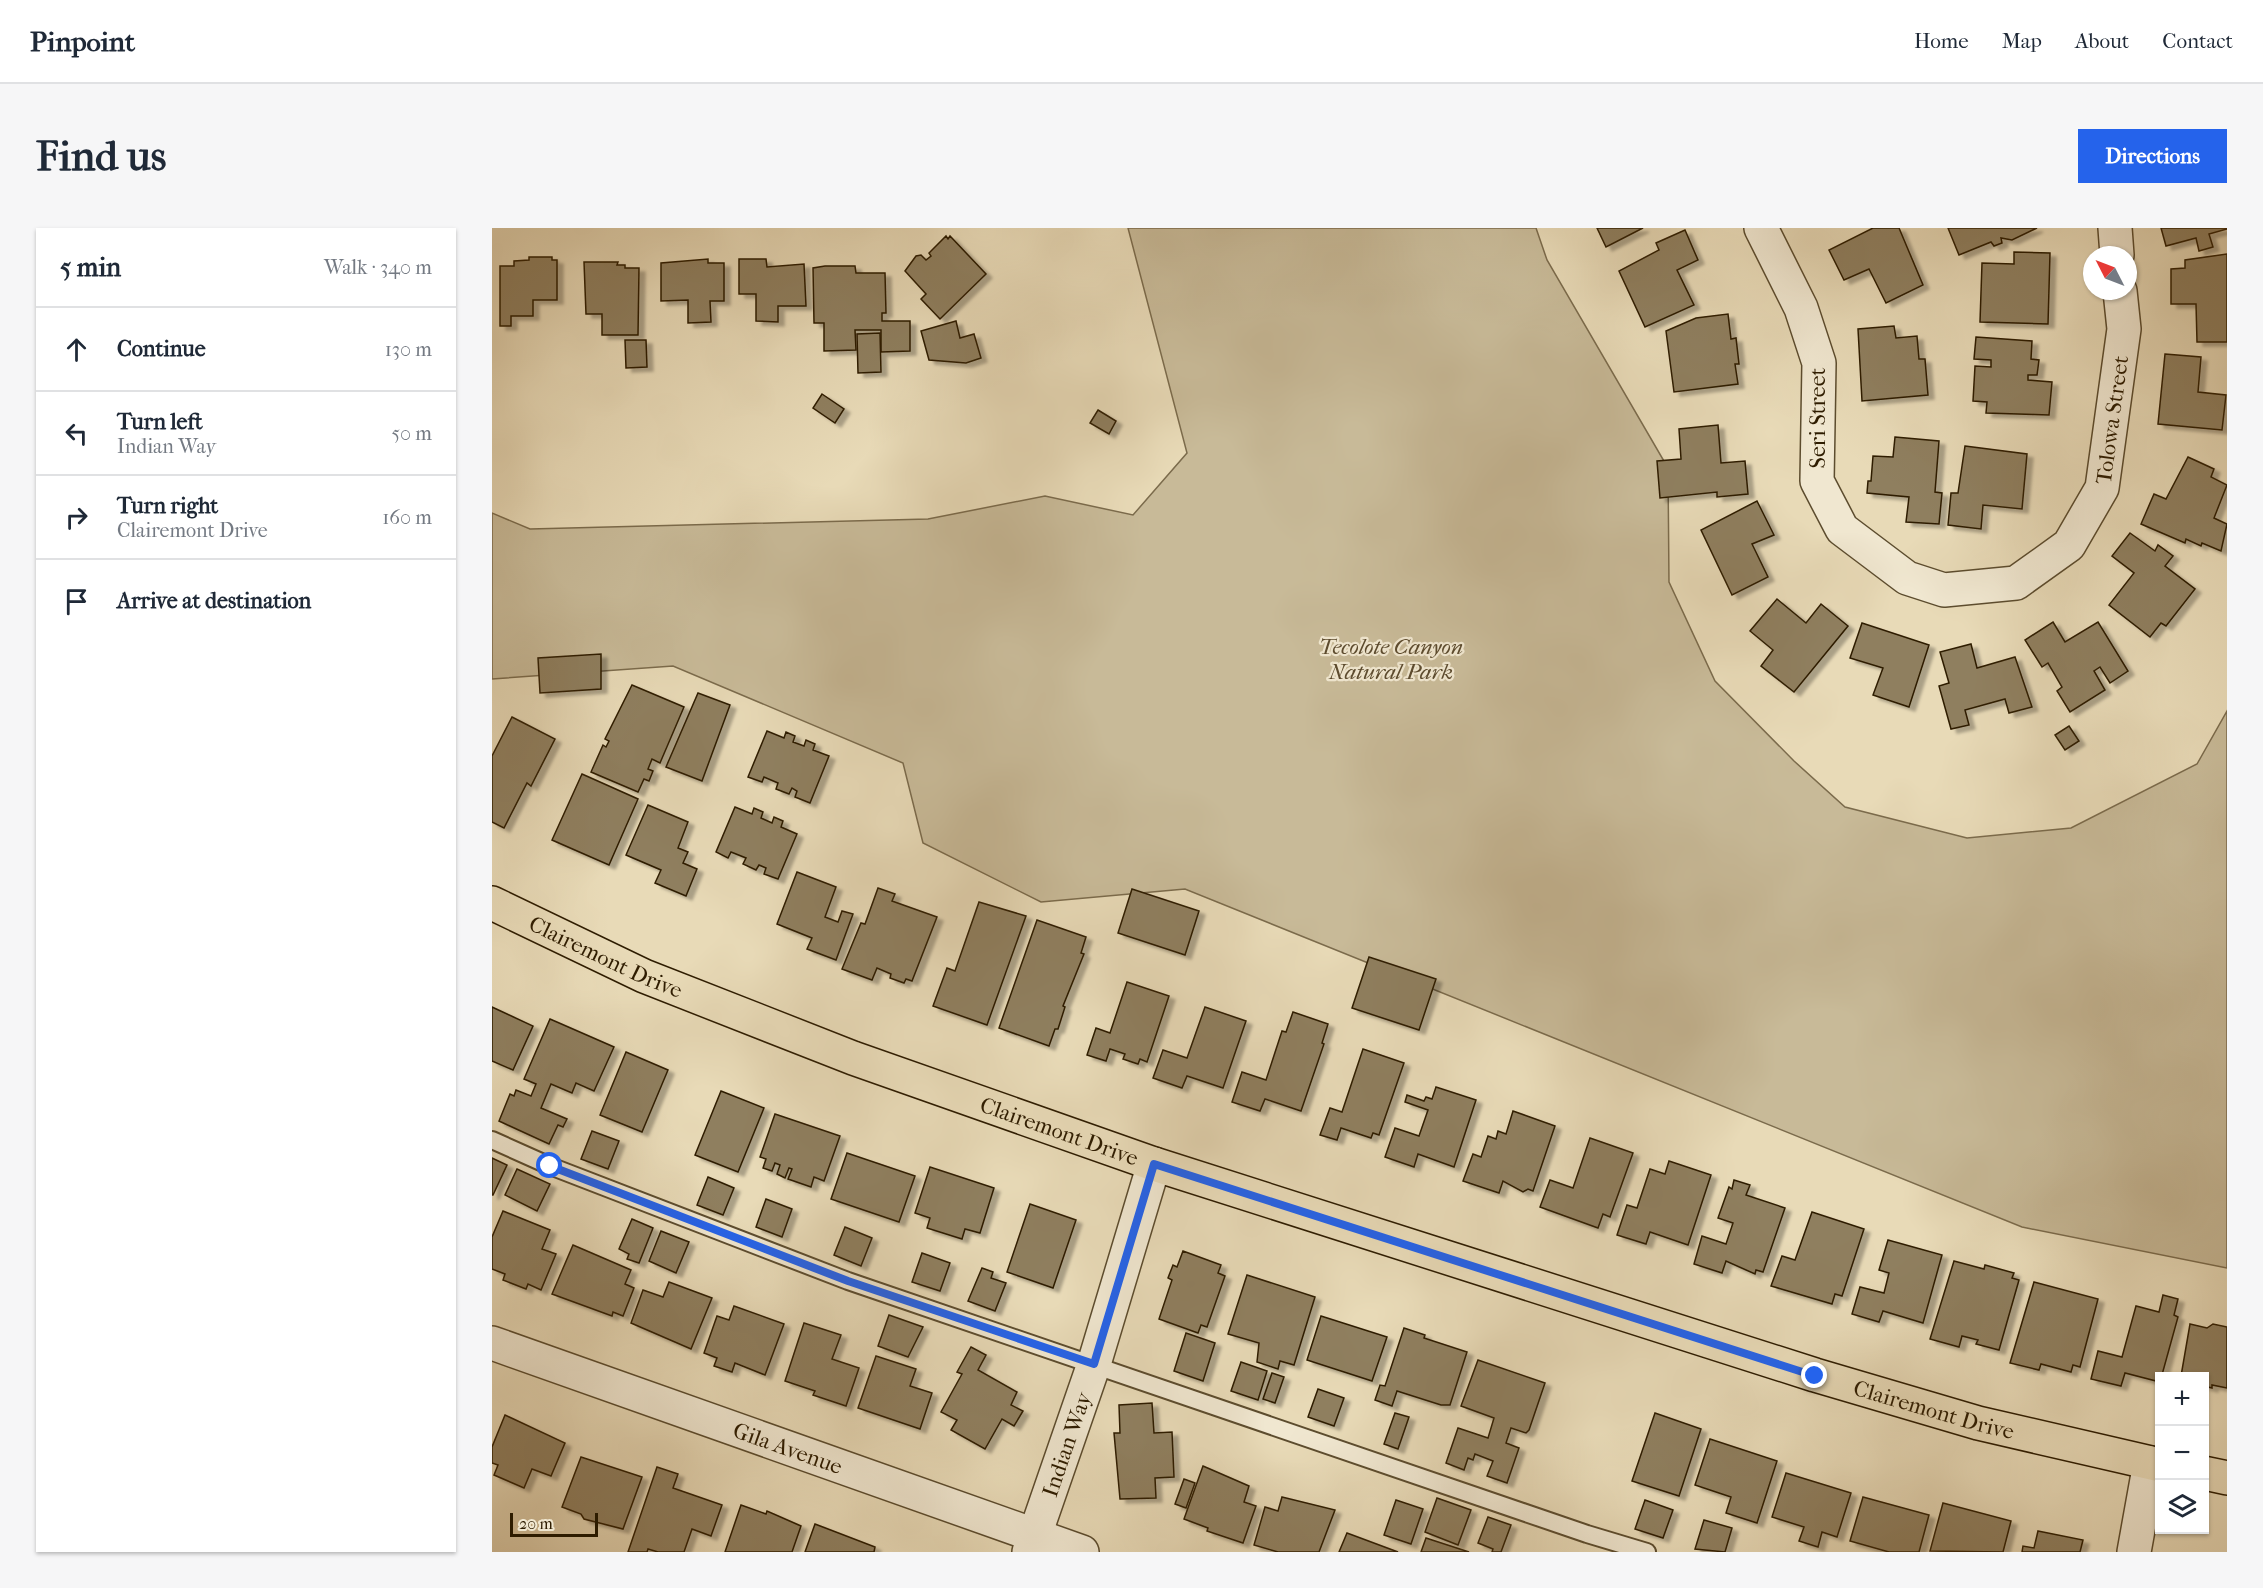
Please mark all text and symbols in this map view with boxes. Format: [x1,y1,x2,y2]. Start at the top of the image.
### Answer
text: Pinpoint [30,25,135,58]
text: Home [1914,29,1969,53]
text: Map [2002,29,2042,53]
text: About [2075,29,2129,53]
text: Contact [2162,29,2233,53]
button: Directions [2078,129,2227,183]
text: Find us [36,132,166,181]
north arrow [2083,246,2137,300]
text: 5 min [60,252,121,283]
text: Walk · 340 m [324,256,432,279]
icon: ahead [60,333,93,366]
text: Continue [117,336,206,362]
text: 130 m [385,338,432,361]
street label: Tolowa Street [2091,354,2134,486]
street label: Seri Street [1805,367,1831,468]
text: Turn left [117,409,203,435]
icon: left [60,417,93,450]
text: 50 m [391,422,432,445]
text: Indian Way [117,435,216,458]
text: Turn right [117,493,218,519]
icon: right [60,501,93,534]
text: 160 m [382,506,432,529]
text: Clairemont Drive [117,519,268,542]
icon: arrive [60,585,93,618]
text: Arrive at destination [117,588,311,614]
park label: Tecolote Canyon Natural Park [1319,634,1463,685]
street label: Clairemont Drive [525,911,686,1004]
street label: Clairemont Drive [977,1092,1142,1172]
route start [536,1152,562,1178]
route end [1801,1362,1827,1388]
map controls [2155,1372,2209,1534]
button: + [2155,1372,2209,1426]
street label: Clairemont Drive [1850,1375,2017,1445]
street label: Indian Way [1037,1388,1098,1500]
street label: Gila Avenue [730,1417,846,1480]
button: − [2155,1426,2209,1480]
button: layers [2155,1480,2209,1534]
scale bar [510,1510,598,1538]
text: 20 m [519,1514,553,1533]

